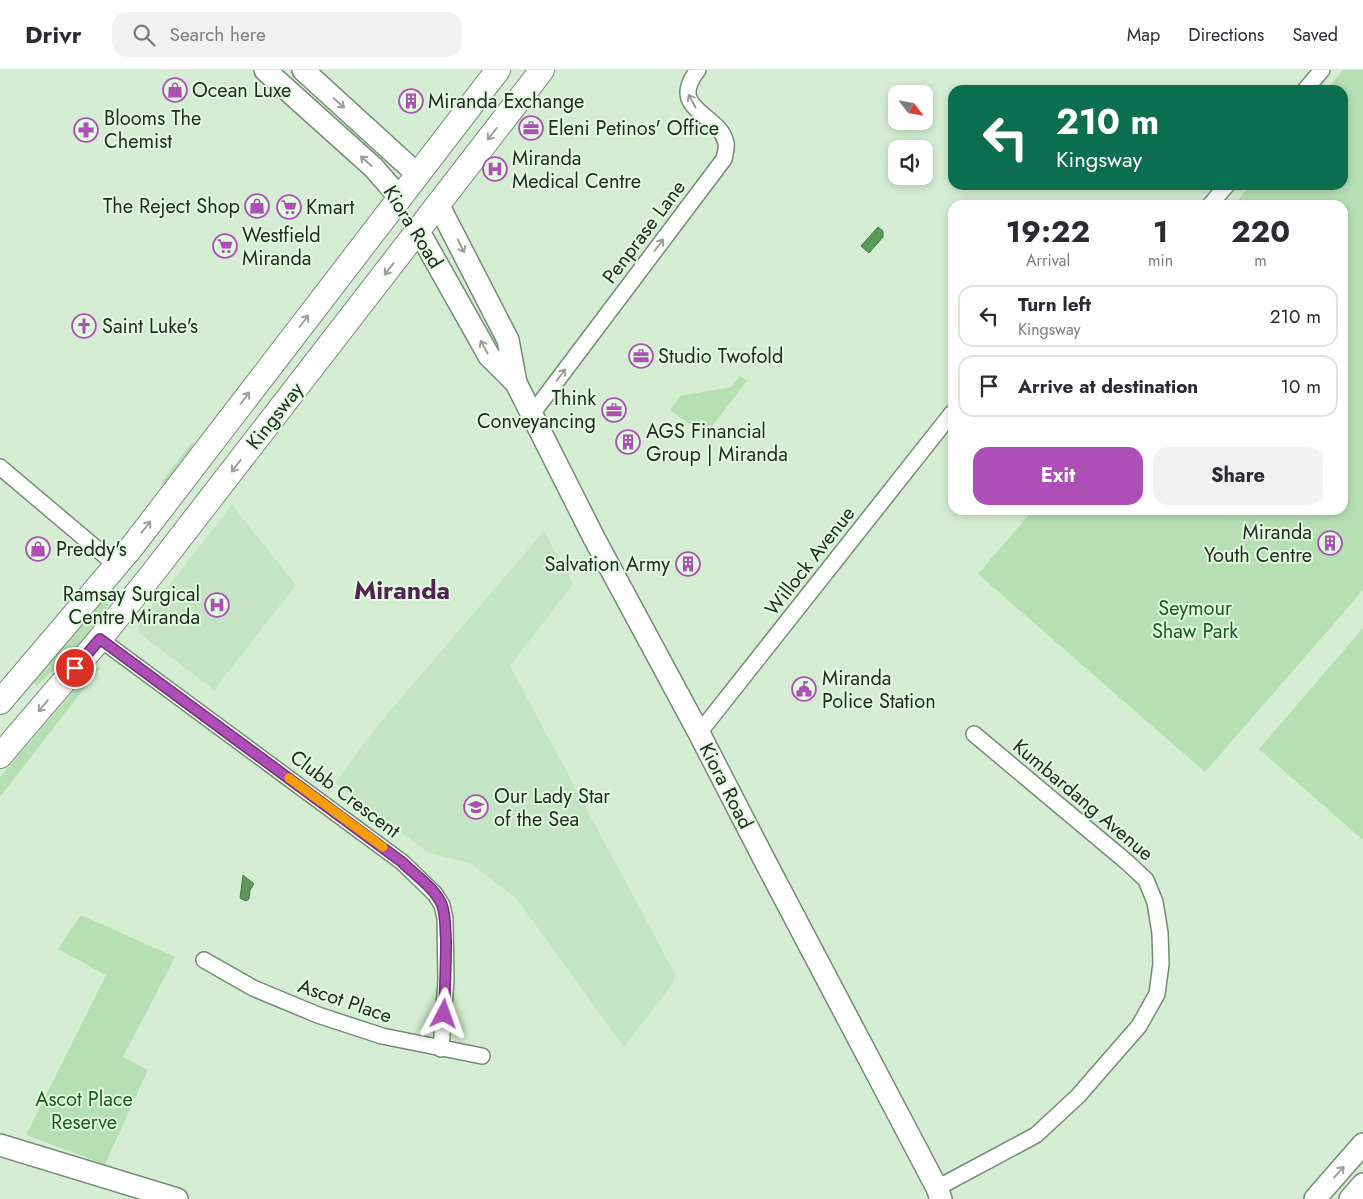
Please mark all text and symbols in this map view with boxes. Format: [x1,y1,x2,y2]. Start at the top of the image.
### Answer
search box [112,12,462,57]
text: Drivr [25,17,82,52]
icon: search [130,21,158,49]
text: Search here [170,21,266,48]
text: Map [1127,22,1160,48]
text: Directions [1188,22,1264,48]
text: Saved [1292,22,1338,48]
place label: Ocean Luxe [192,76,291,105]
shop icon: Ocean Luxe [162,77,188,103]
north arrow [888,85,932,130]
map controls [888,85,933,185]
place label: Miranda Exchange [428,87,584,116]
building icon: Miranda Exchange [398,88,424,114]
one-way arrow [687,94,697,109]
one-way arrow [333,97,346,108]
text: 210 m [1056,97,1159,147]
place label: Blooms The Chemist [104,104,201,156]
icon: left [973,105,1038,170]
place label: Eleni Petinos' Office [548,114,719,143]
office icon: Eleni Petinos' Office [518,115,544,141]
pharmacy icon: Blooms The Chemist [73,117,99,143]
one-way arrow [487,127,498,140]
button: sound [888,140,933,185]
text: Kingsway [1056,143,1142,175]
place label: Miranda Medical Centre [512,144,641,196]
one-way arrow [360,155,373,167]
hospital icon: Miranda Medical Centre [482,156,508,182]
street label: Penprase Lane [595,174,693,290]
street label: Kiora Road [376,180,450,274]
place label: The Reject Shop [103,192,240,221]
shop icon: The Reject Shop [244,193,270,219]
place label: Kmart [306,193,354,222]
supermarket icon: Kmart [276,194,302,220]
text: 19:22 [1006,210,1090,253]
text: 1 [1153,210,1168,253]
text: 220 [1231,210,1290,253]
place label: Westfield Miranda [242,221,321,273]
supermarket icon: Westfield Miranda [212,233,238,259]
one-way arrow [654,238,664,252]
one-way arrow [456,239,466,254]
text: Arrival [1026,249,1070,272]
text: min [1148,249,1173,272]
text: m [1254,249,1267,272]
one-way arrow [383,262,394,275]
text: Turn left [1018,291,1091,318]
icon: left [975,302,1003,330]
text: 210 m [1270,303,1321,330]
place label: Saint Luke's [102,312,198,341]
church icon: Saint Luke's [71,313,97,339]
one-way arrow [299,315,310,328]
text: Kingsway [1018,318,1081,341]
one-way arrow [478,341,488,355]
place label: Studio Twofold [658,342,783,371]
office icon: Studio Twofold [628,343,654,369]
one-way arrow [556,368,566,382]
icon: arrive [975,372,1003,400]
text: Arrive at destination [1018,373,1198,400]
text: 10 m [1281,373,1321,400]
street label: Kingsway [239,376,311,456]
place label: Think Conveyancing [477,384,596,436]
one-way arrow [240,391,250,405]
office icon: Think Conveyancing [601,397,627,423]
place label: AGS Financial Group | Miranda [646,417,788,469]
building icon: AGS Financial Group | Miranda [615,429,641,455]
button: Exit [973,447,1143,505]
button: Share [1153,447,1323,505]
one-way arrow [230,460,241,473]
street label: Willock Avenue [758,500,862,622]
place label: Miranda Youth Centre [1204,518,1312,570]
one-way arrow [141,521,152,534]
building icon: Miranda Youth Centre [1317,530,1343,556]
place label: Preddy's [56,535,127,564]
shop icon: Preddy's [25,536,51,562]
place label: Salvation Army [545,550,670,579]
building icon: Salvation Army [675,551,701,577]
district label: Miranda [354,572,450,608]
place label: Ramsay Surgical Centre Miranda [63,580,200,632]
hospital icon: Ramsay Surgical Centre Miranda [204,592,230,618]
park label: Seymour Shaw Park [1152,594,1238,646]
pin [54,647,96,689]
icon: arrive [61,654,89,682]
place label: Miranda Police Station [822,664,936,716]
public building icon: Miranda Police Station [791,676,817,702]
one-way arrow [37,699,49,712]
street label: Kumbardang Avenue [1006,732,1160,868]
street label: Kiora Road [692,738,760,834]
street label: Clubb Crescent [284,743,406,845]
place label: Our Lady Star of the Sea [494,782,610,834]
school or university icon: Our Lady Star of the Sea [463,794,489,820]
street label: Ascot Place [294,971,396,1031]
position arrow [417,987,469,1039]
park label: Ascot Place Reserve [35,1085,133,1137]
one-way arrow [1333,1165,1345,1178]

